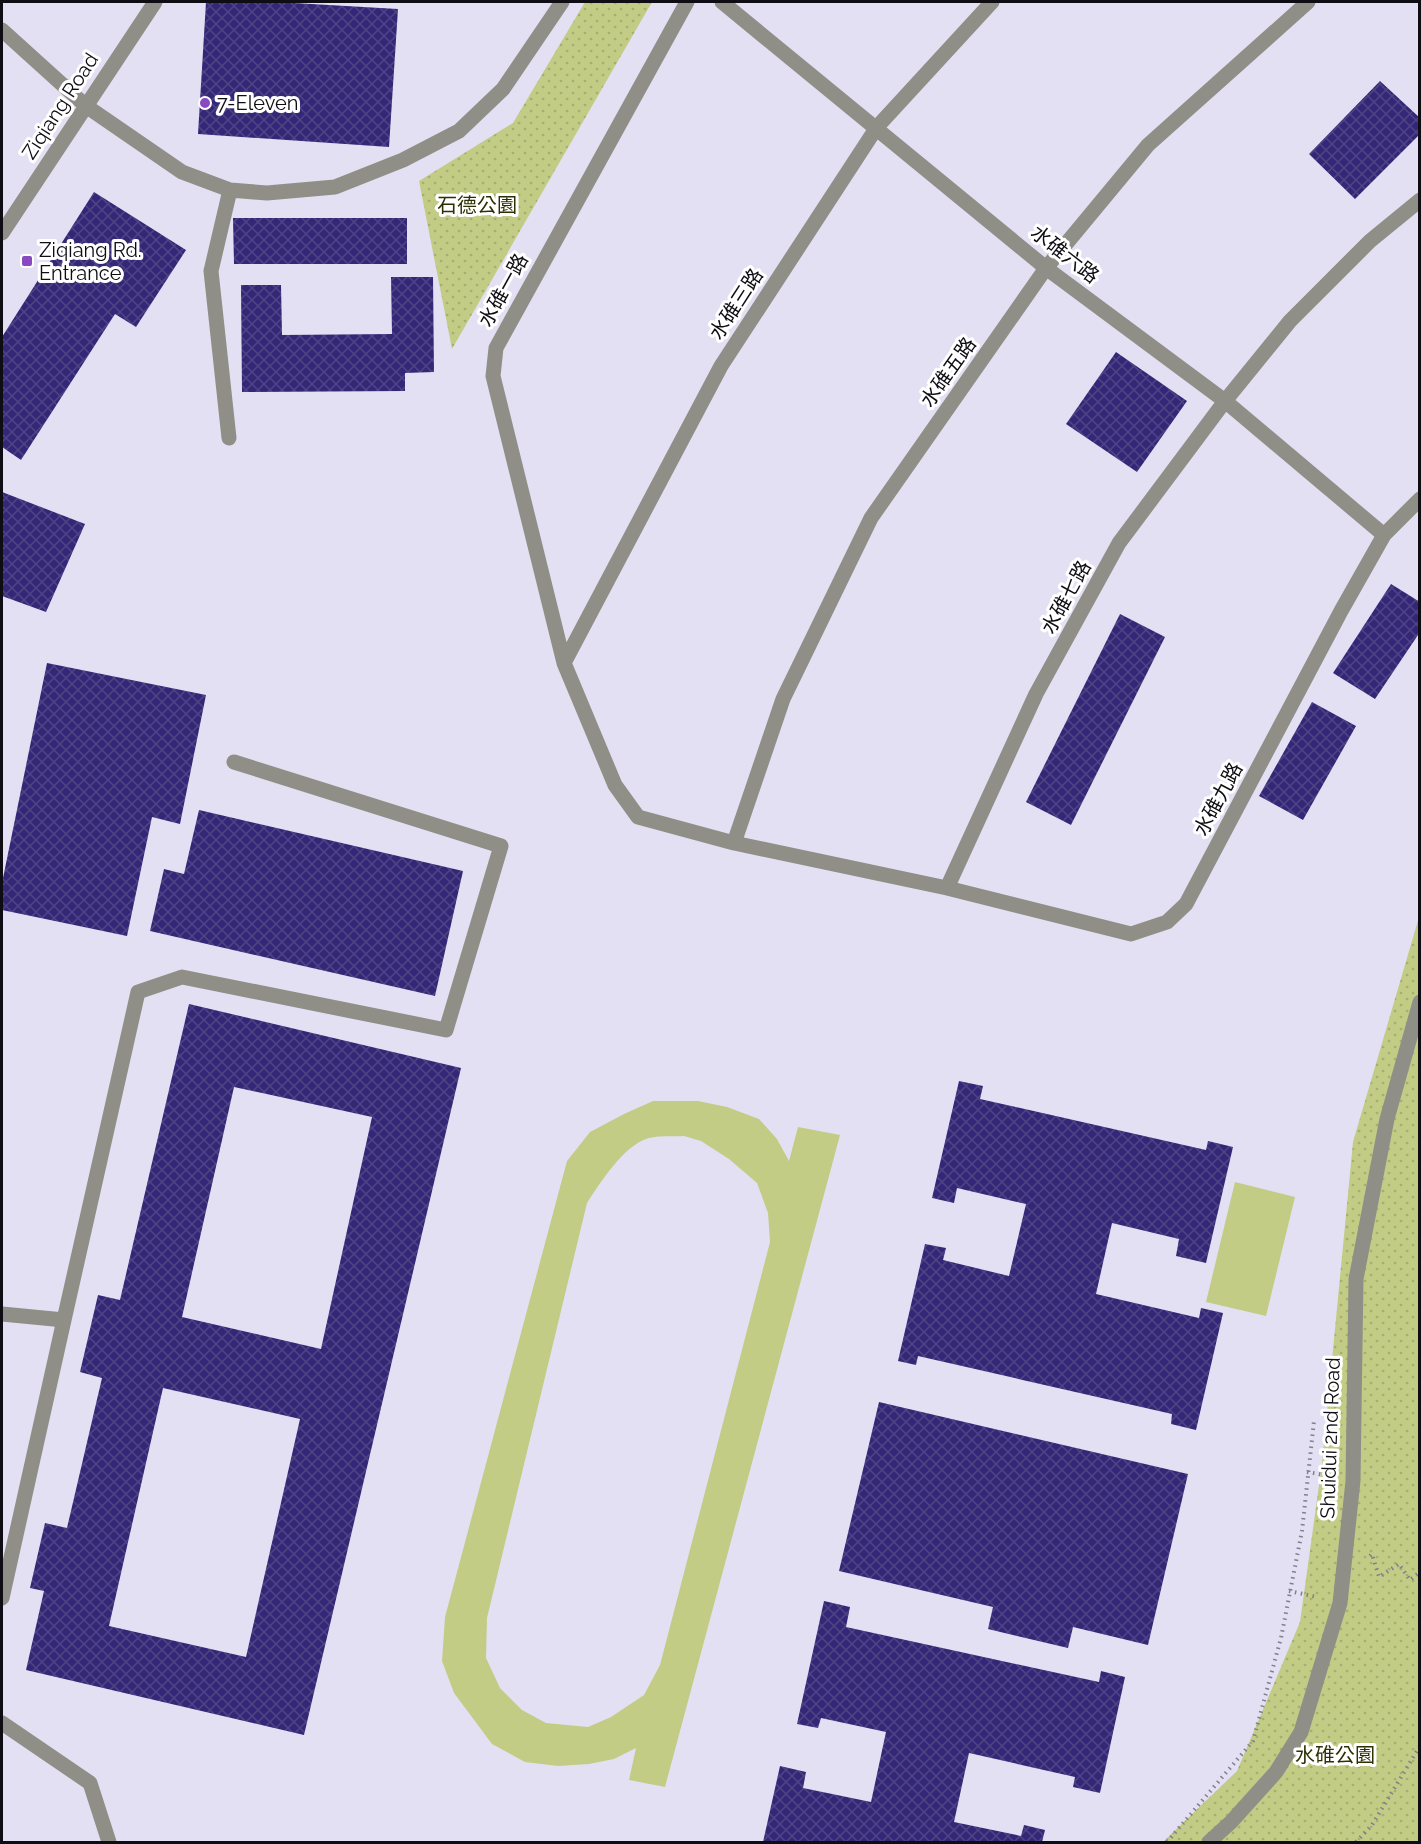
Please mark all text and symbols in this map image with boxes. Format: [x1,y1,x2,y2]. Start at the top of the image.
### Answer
street label: Ziqiang Road [17,48,103,164]
place label: 7-Eleven [217,91,298,115]
marker: 7-Eleven [198,96,212,110]
park label: 石德公園 [437,193,517,217]
street label: 水碓六路 [1026,220,1104,288]
place label: Ziqiang Rd. Entrance [39,238,142,285]
street label: 水碓一路 [473,249,533,331]
marker: Ziqiang Rd. Entrance [20,254,34,268]
street label: 水碓三路 [704,264,768,344]
street label: 水碓五路 [915,332,981,412]
street label: 水碓七路 [1036,556,1096,638]
street label: 水碓九路 [1189,758,1247,840]
street label: Shuidui 2nd Road [1315,1357,1345,1519]
park label: 水碓公園 [1295,1743,1375,1767]

